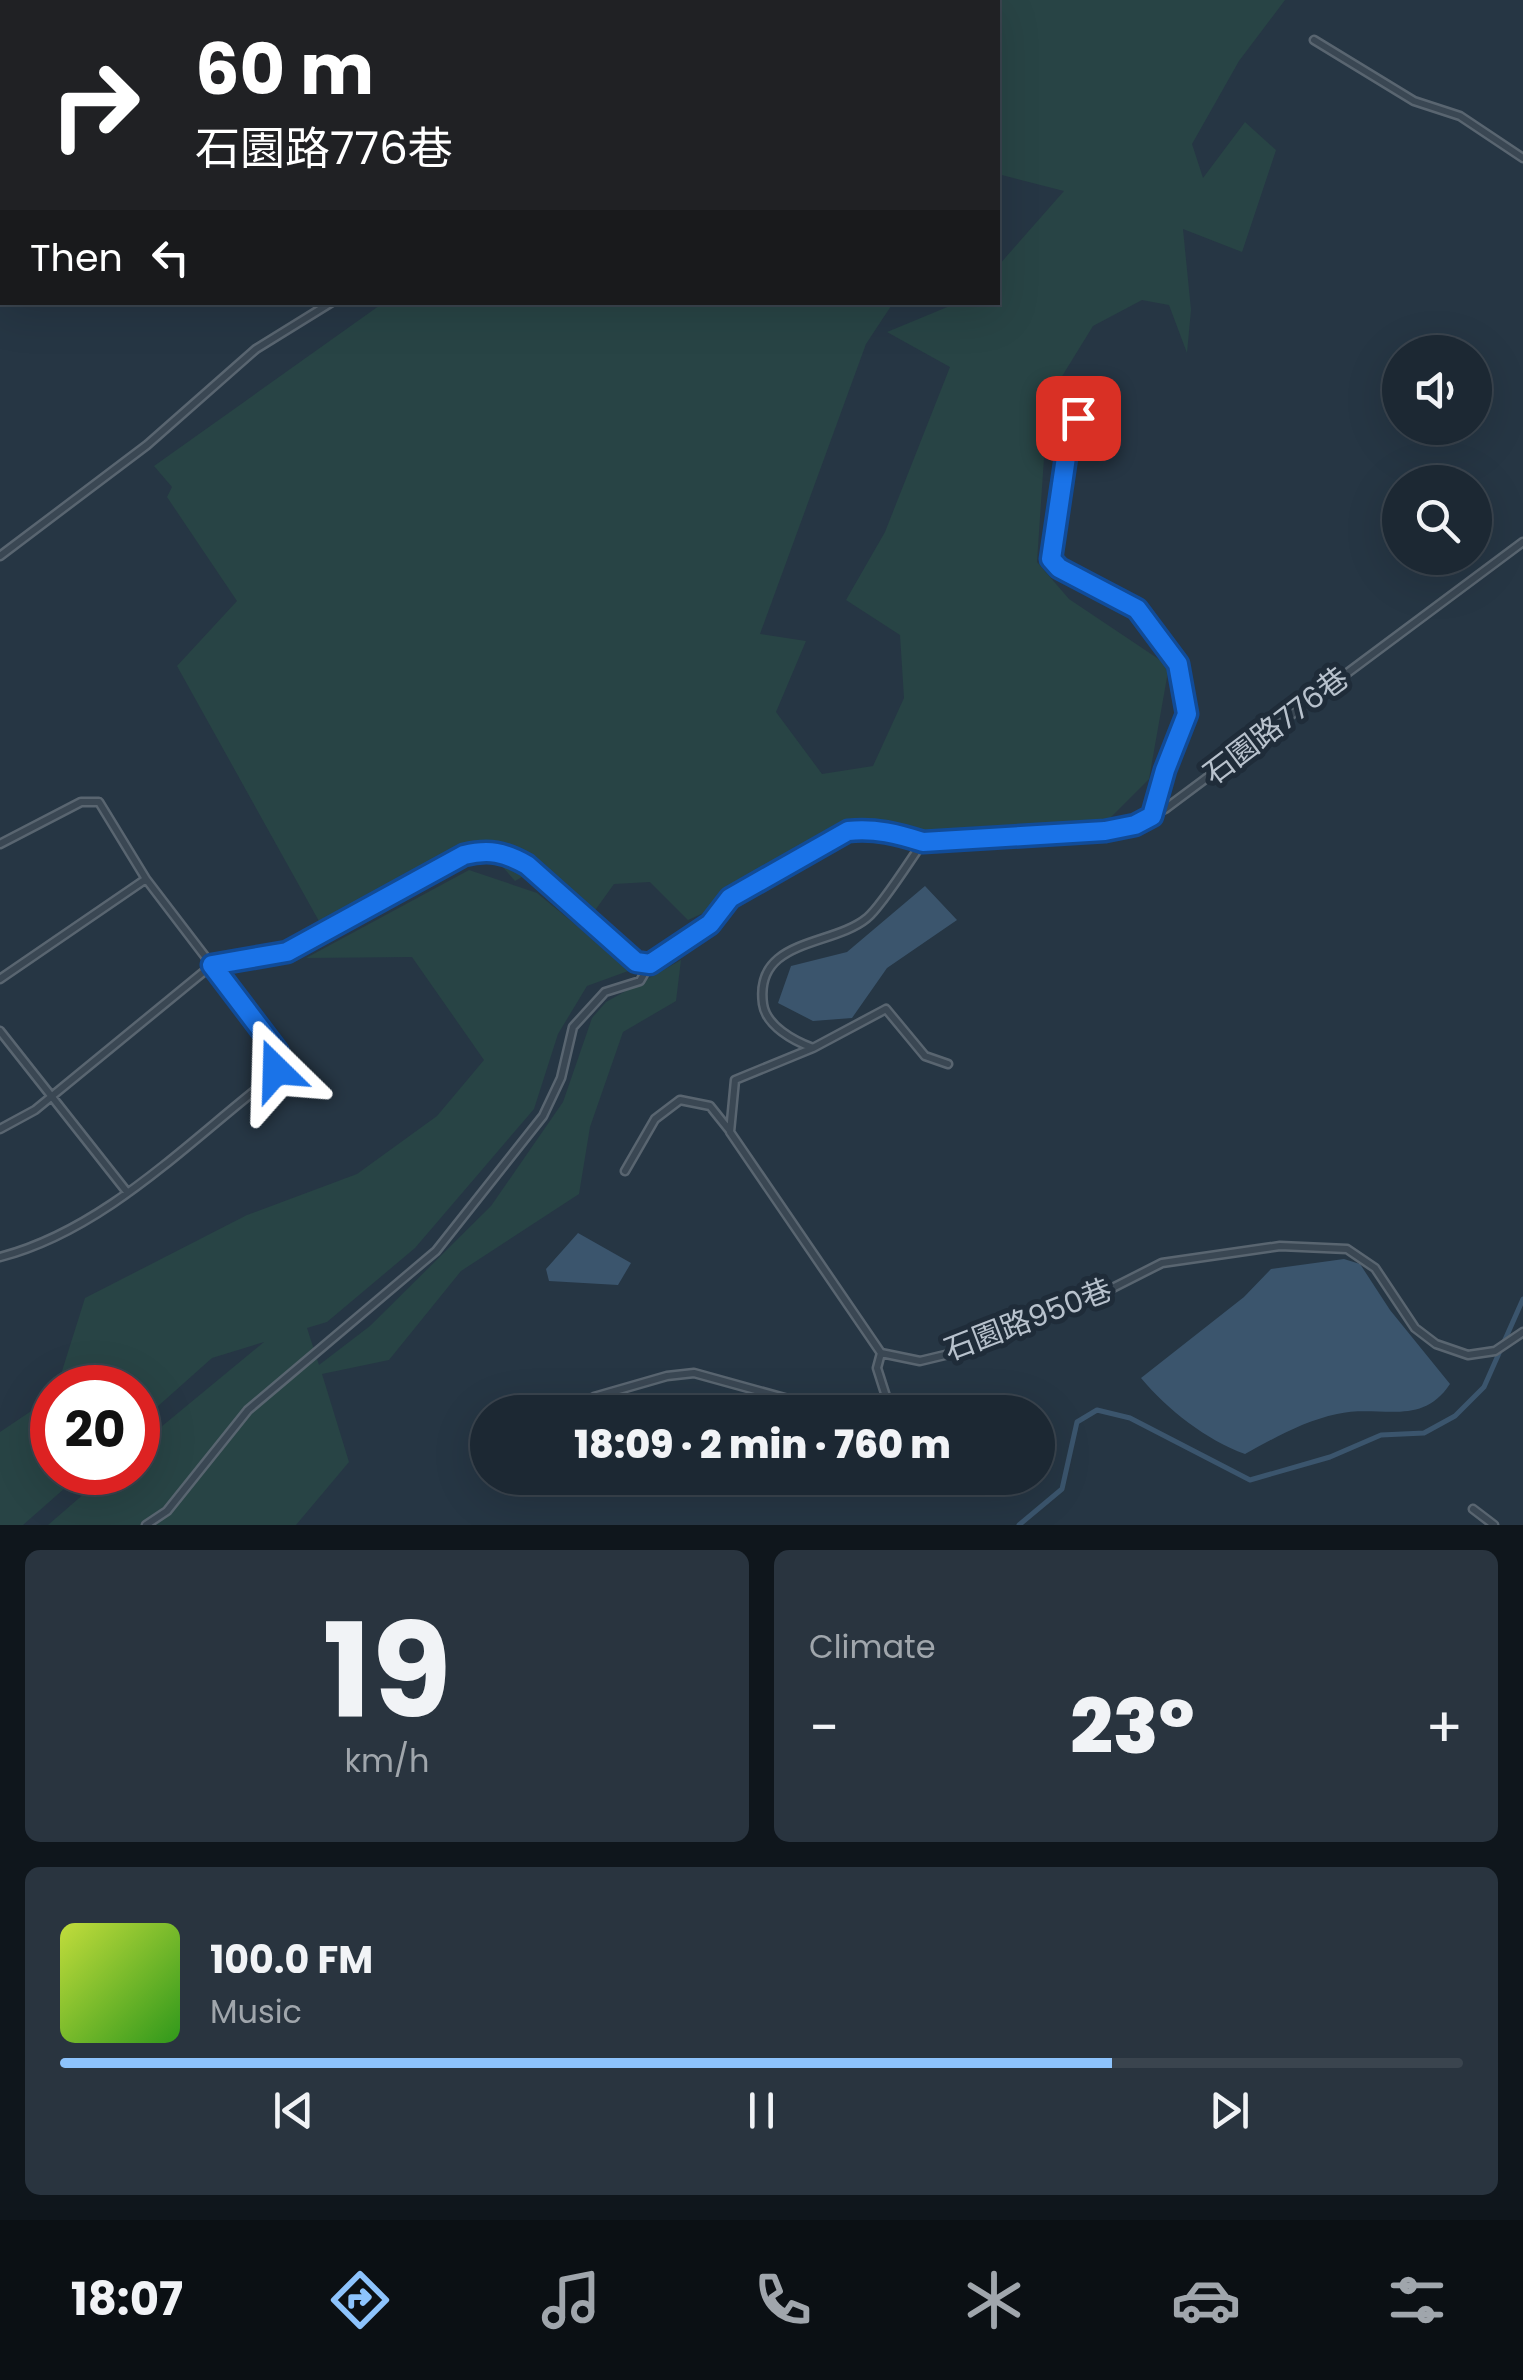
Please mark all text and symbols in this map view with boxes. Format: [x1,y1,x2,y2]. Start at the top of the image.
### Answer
text: 60 m [195,20,374,119]
icon: right [30,40,160,170]
text: 石園路776巷 [195,117,453,180]
icon: left [143,230,198,285]
text: Then [30,231,123,284]
map controls [1382,335,1492,575]
button: sound [1382,335,1492,445]
pin [1036,376,1121,461]
icon: arrive [1051,391,1106,446]
button: search [1382,465,1492,575]
street label: 石園路776巷 [1194,657,1357,794]
position arrow [224,1018,328,1122]
street label: 石園路950巷 [938,1268,1118,1371]
speed limit sign: 20 [30,1365,160,1495]
text: 18:09 · 2 min · 760 m [574,1418,951,1471]
text: 19 [323,1580,451,1763]
text: Climate [809,1624,936,1669]
text: 23° [1070,1674,1195,1779]
text: − [809,1689,839,1766]
text: + [1425,1689,1463,1766]
text: km/h [344,1738,430,1783]
text: 100.0 FM [210,1933,373,1986]
text: Music [210,1989,302,2034]
icon: previous [266,2083,321,2138]
icon: pause [734,2083,789,2138]
icon: next [1202,2083,1257,2138]
icon: directions [325,2265,395,2335]
icon: music [536,2265,606,2335]
icon: phone [748,2265,818,2335]
icon: climate [959,2265,1029,2335]
icon: car [1171,2265,1241,2335]
icon: filters [1382,2265,1452,2335]
text: 18:07 [71,2268,183,2331]

